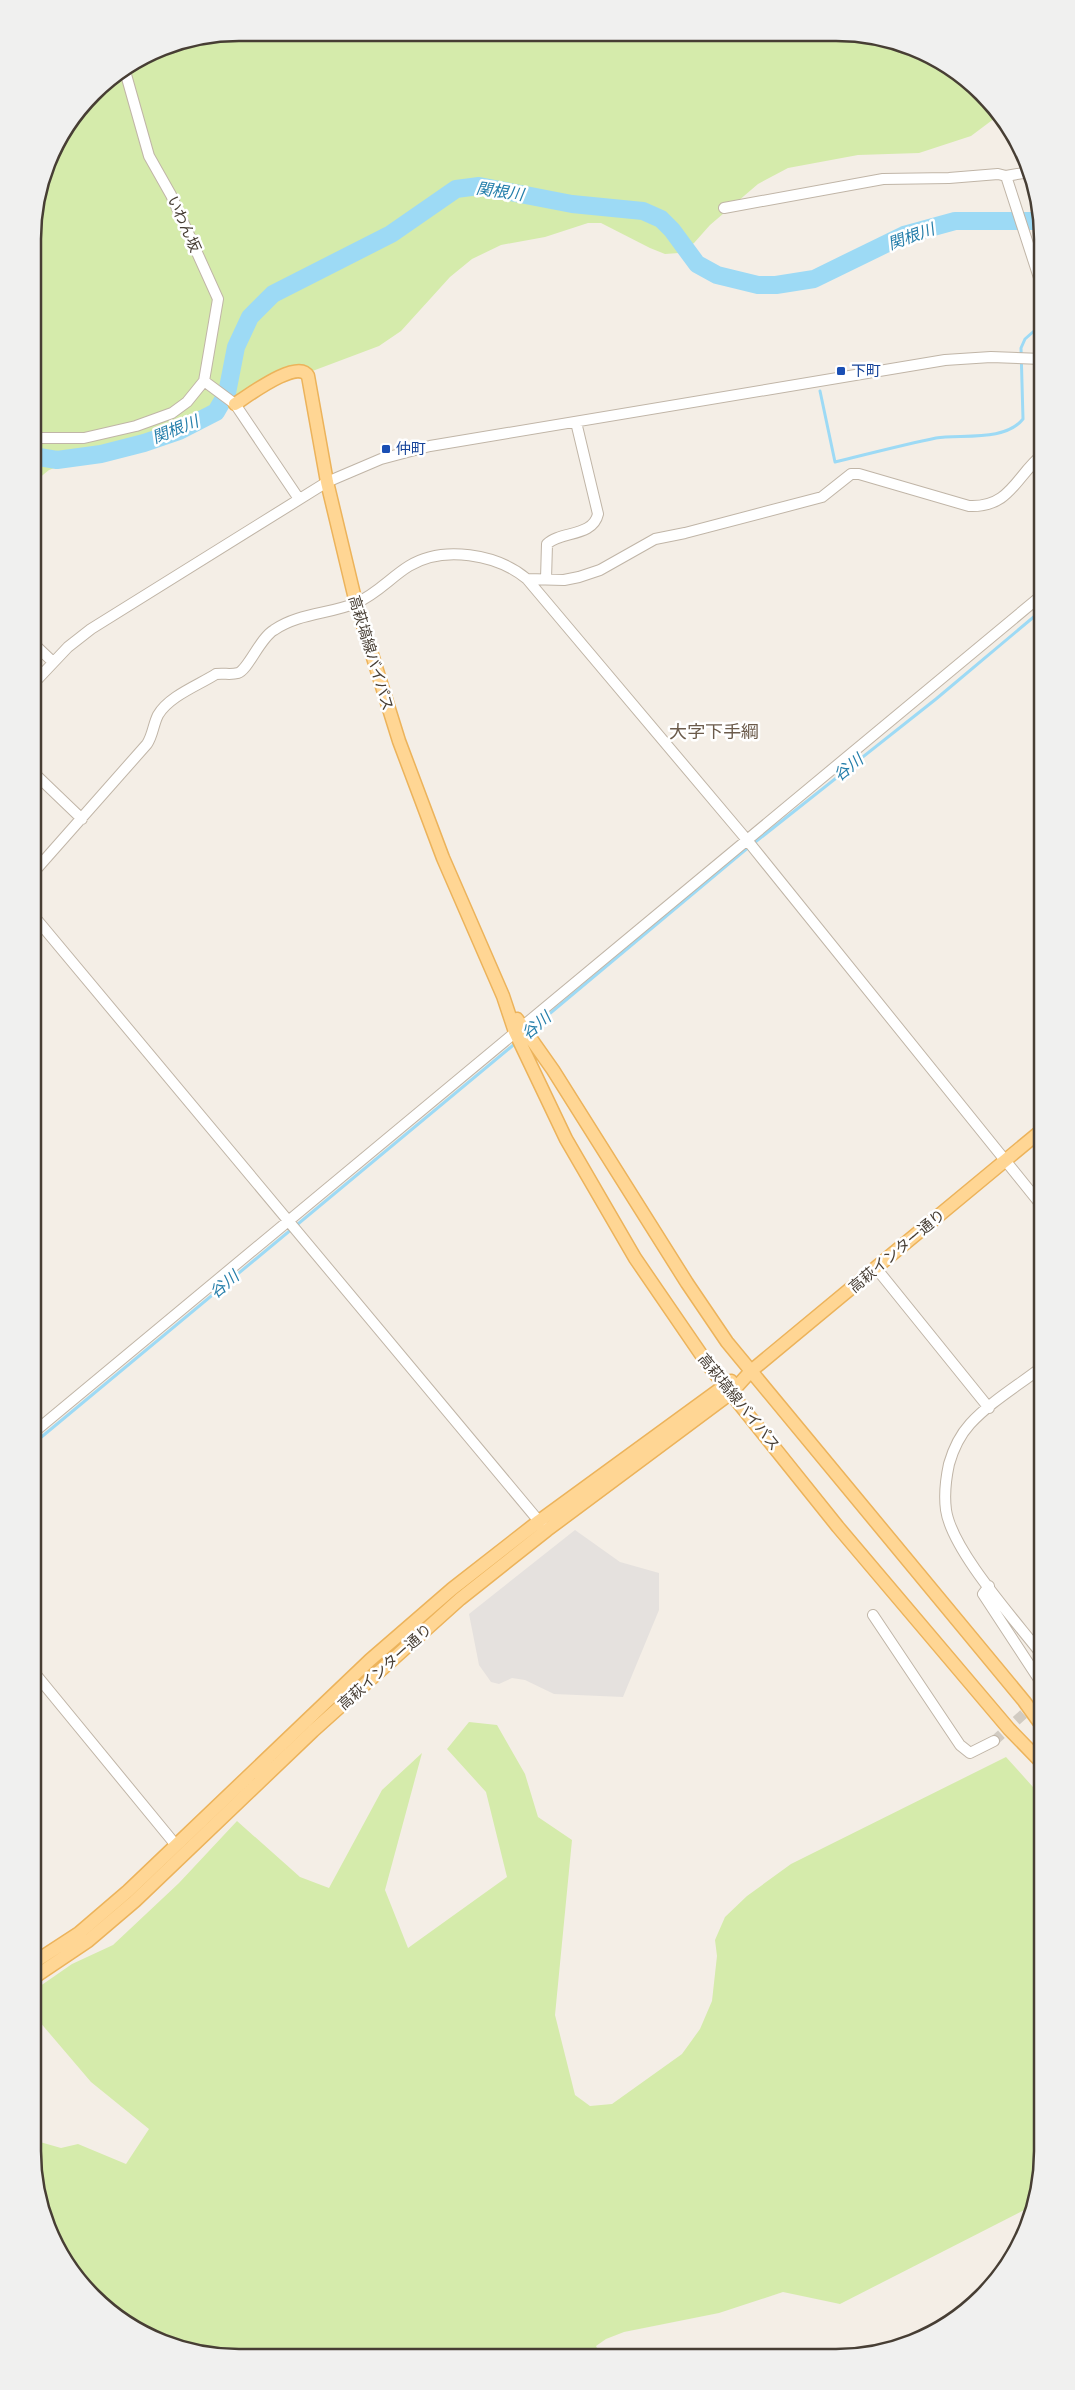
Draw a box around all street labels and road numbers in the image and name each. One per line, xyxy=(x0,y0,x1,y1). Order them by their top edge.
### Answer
street label: いわん坂 xyxy=(164,193,205,255)
street label: 高萩塙線バイパス xyxy=(346,593,398,713)
street label: 高萩インター通り xyxy=(845,1205,948,1296)
street label: 高萩塙線バイパス xyxy=(695,1349,784,1454)
street label: 高萩インター通り xyxy=(334,1619,435,1713)

